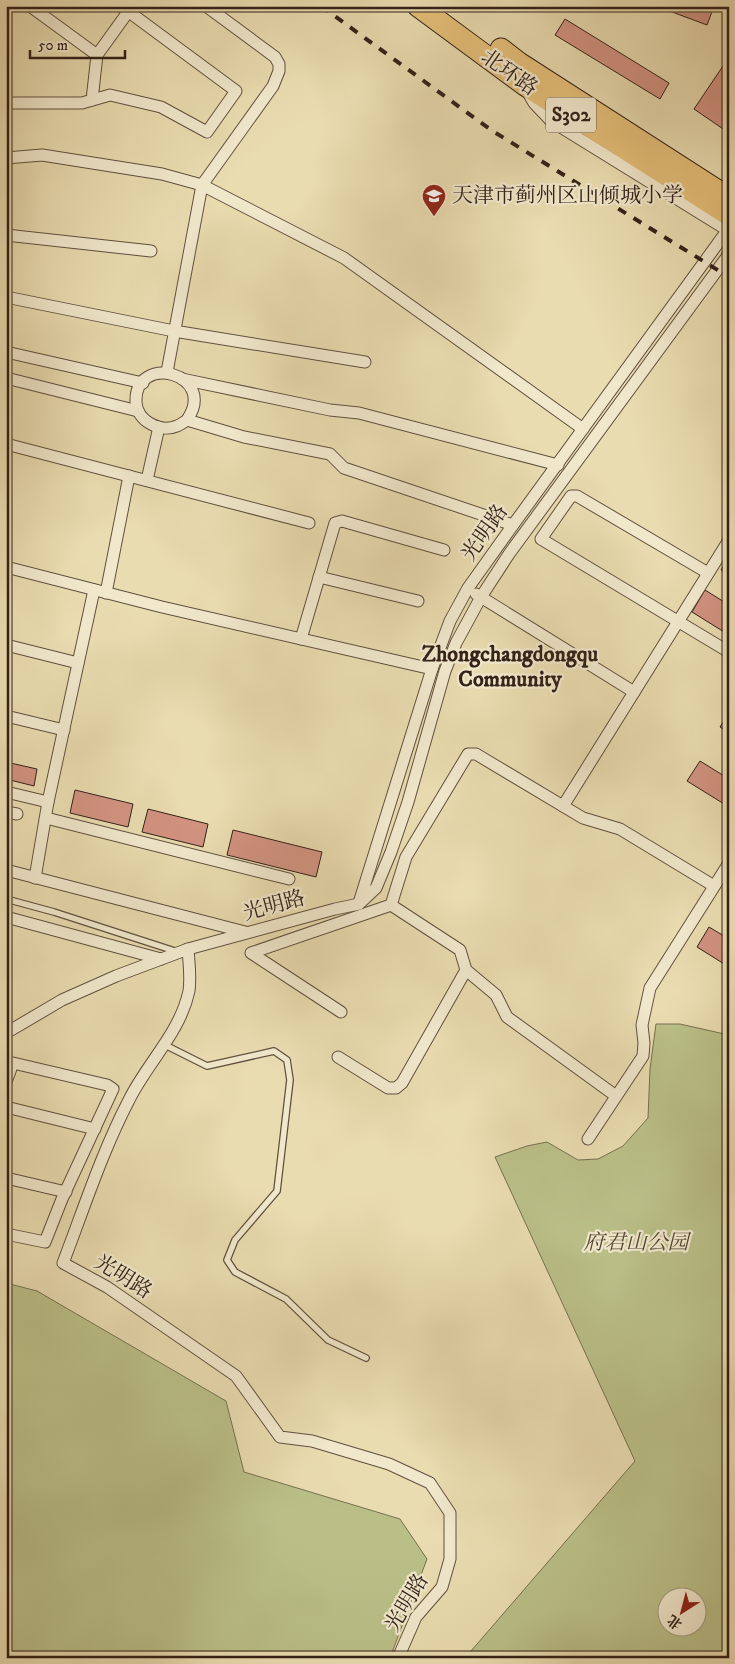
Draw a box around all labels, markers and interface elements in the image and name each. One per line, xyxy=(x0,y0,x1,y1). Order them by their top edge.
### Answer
scale bar xyxy=(30,28,125,60)
text: 50 m xyxy=(38,36,68,55)
street label: 北环路 xyxy=(476,44,542,102)
road number: S302 xyxy=(546,98,596,132)
school or university icon: 天津市蓟州区山倾城小学 xyxy=(421,183,447,217)
place label: 天津市蓟州区山倾城小学 xyxy=(452,183,683,209)
street label: 光明路 xyxy=(456,500,514,566)
district label: Zhongchangdongqu Community xyxy=(422,641,599,693)
street label: 光明路 xyxy=(240,885,308,927)
park label: 府君山公园 xyxy=(584,1230,691,1256)
street label: 光明路 xyxy=(89,1249,157,1305)
street label: 光明路 xyxy=(380,1569,434,1637)
north arrow xyxy=(658,1586,708,1636)
text: 北 xyxy=(664,1610,686,1633)

